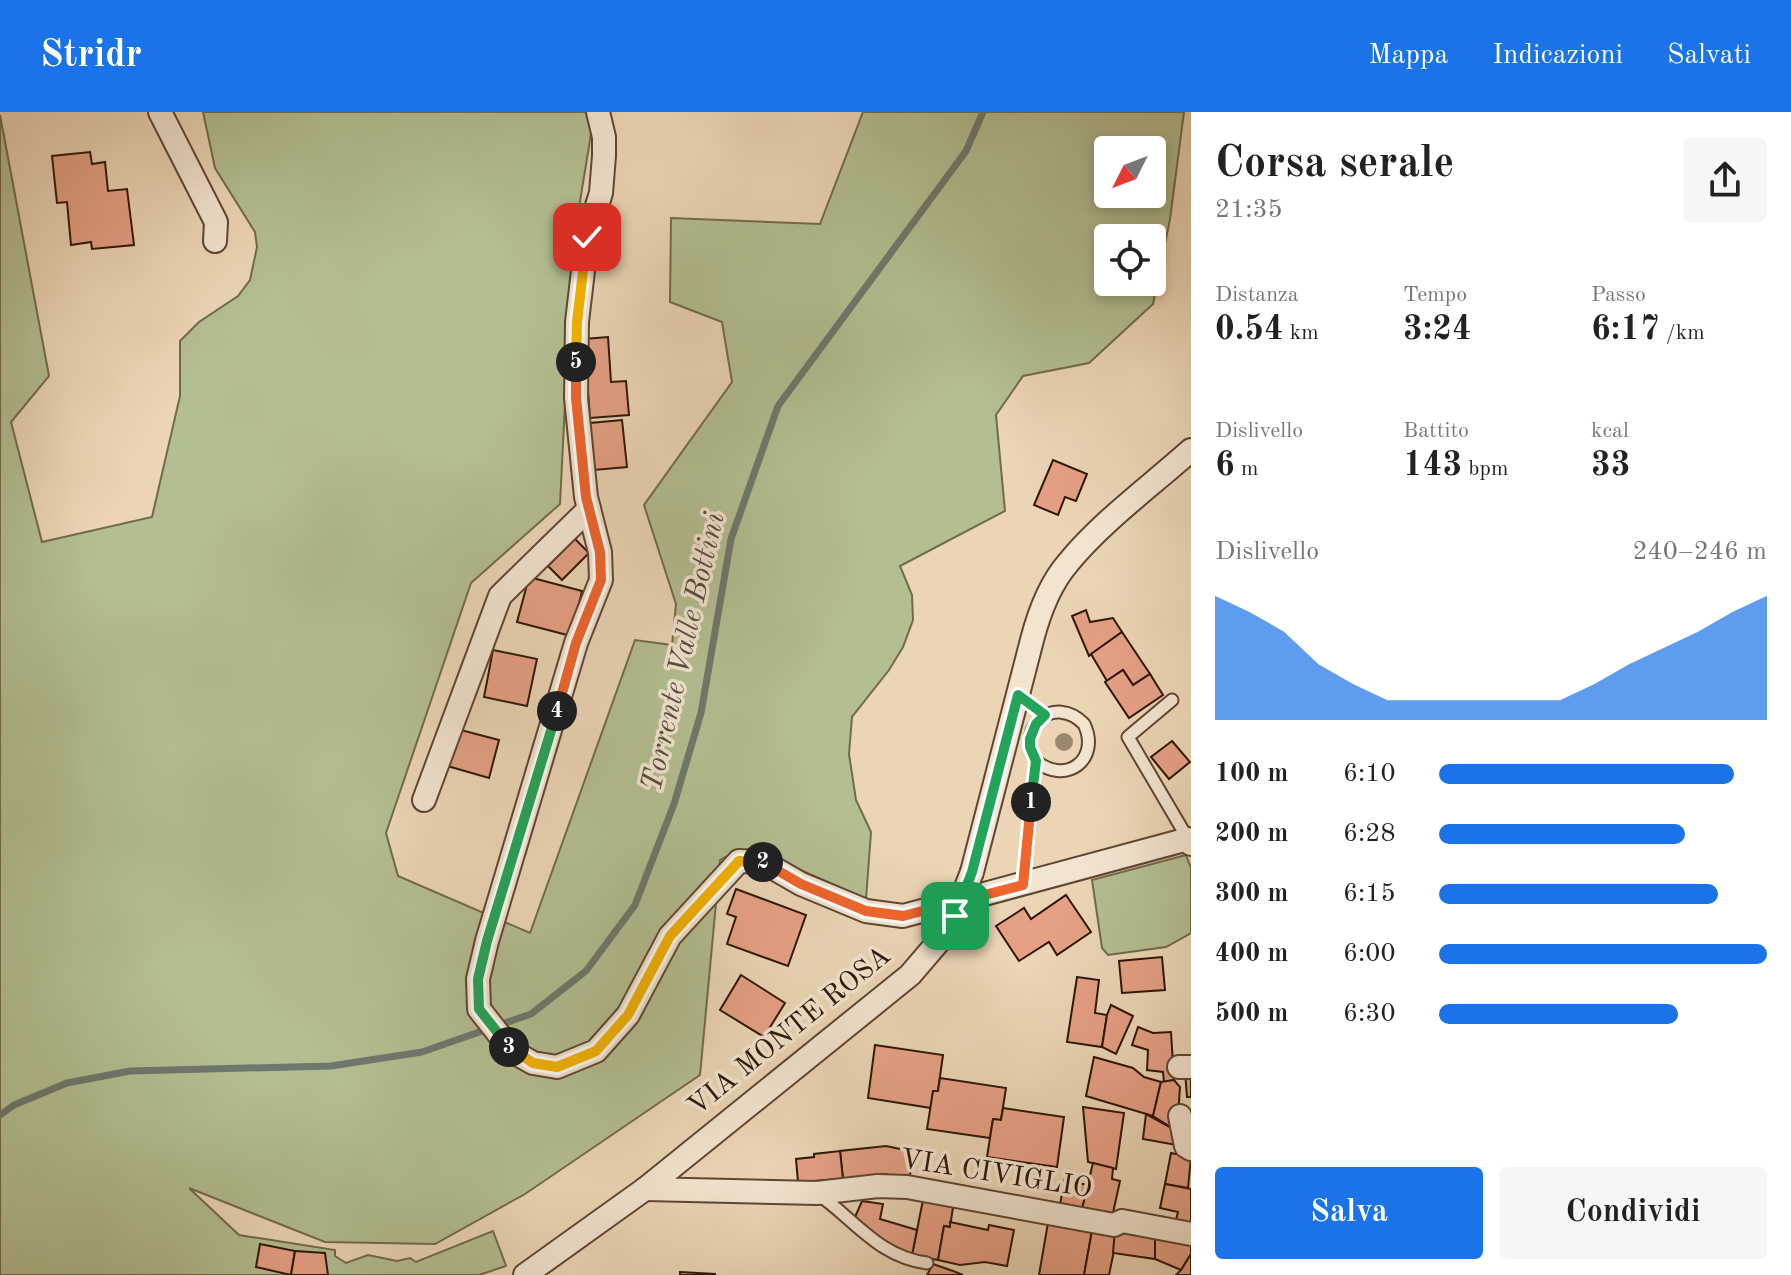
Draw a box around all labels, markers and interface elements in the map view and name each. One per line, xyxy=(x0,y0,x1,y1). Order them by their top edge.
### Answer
text: Stridr xyxy=(40,37,142,75)
text: Mappa xyxy=(1368,42,1448,70)
text: Indicazioni xyxy=(1492,42,1623,70)
text: Salvati xyxy=(1667,42,1751,70)
north arrow xyxy=(1094,136,1166,208)
map controls xyxy=(1094,136,1166,296)
button: share xyxy=(1683,138,1767,222)
text: Corsa serale xyxy=(1215,142,1454,186)
text: 21:35 xyxy=(1215,197,1283,223)
pin xyxy=(553,203,621,271)
icon: check xyxy=(565,215,609,259)
button: locate xyxy=(1094,224,1166,296)
text: Distanza xyxy=(1215,284,1299,306)
text: Tempo xyxy=(1403,284,1467,306)
text: Passo xyxy=(1591,284,1646,306)
text: 0.54 xyxy=(1215,313,1284,347)
text: 3:24 xyxy=(1403,313,1472,347)
text: 6:17 xyxy=(1591,313,1660,347)
text: km xyxy=(1284,322,1319,344)
text: /km xyxy=(1660,322,1705,344)
pin: 5 xyxy=(556,342,596,382)
text: 5 xyxy=(570,351,582,373)
text: Dislivello xyxy=(1215,420,1303,442)
text: Battito xyxy=(1403,420,1469,442)
text: kcal xyxy=(1591,420,1629,442)
text: 6 xyxy=(1215,449,1235,483)
text: 143 xyxy=(1403,449,1462,483)
text: 33 xyxy=(1591,449,1630,483)
text: m xyxy=(1235,458,1258,480)
text: bpm xyxy=(1462,458,1508,480)
water label: Torrente Valle Bottini xyxy=(637,510,731,794)
text: Dislivello xyxy=(1215,539,1319,565)
text: 240–246 m xyxy=(1632,539,1767,565)
pin: 4 xyxy=(537,691,577,731)
text: 4 xyxy=(551,700,563,722)
text: 100 m xyxy=(1215,761,1288,787)
text: 6:10 xyxy=(1343,761,1396,787)
pin: 1 xyxy=(1011,782,1051,822)
text: 1 xyxy=(1025,791,1037,813)
text: 200 m xyxy=(1215,821,1288,847)
text: 6:28 xyxy=(1343,821,1396,847)
pin: 2 xyxy=(743,842,783,882)
text: 2 xyxy=(757,851,769,873)
text: 300 m xyxy=(1215,881,1288,907)
text: 6:15 xyxy=(1343,881,1396,907)
pin xyxy=(921,882,989,950)
icon: arrive xyxy=(933,894,977,938)
text: 400 m xyxy=(1215,941,1288,967)
text: 6:00 xyxy=(1343,941,1396,967)
street label: VIA MONTE ROSA xyxy=(684,942,896,1122)
text: 500 m xyxy=(1215,1001,1288,1027)
text: 6:30 xyxy=(1343,1001,1396,1027)
pin: 3 xyxy=(489,1027,529,1067)
text: 3 xyxy=(503,1036,515,1058)
street label: VIA CIVIGLIO xyxy=(898,1146,1094,1204)
button: Salva xyxy=(1215,1167,1483,1259)
button: Condividi xyxy=(1499,1167,1767,1259)

